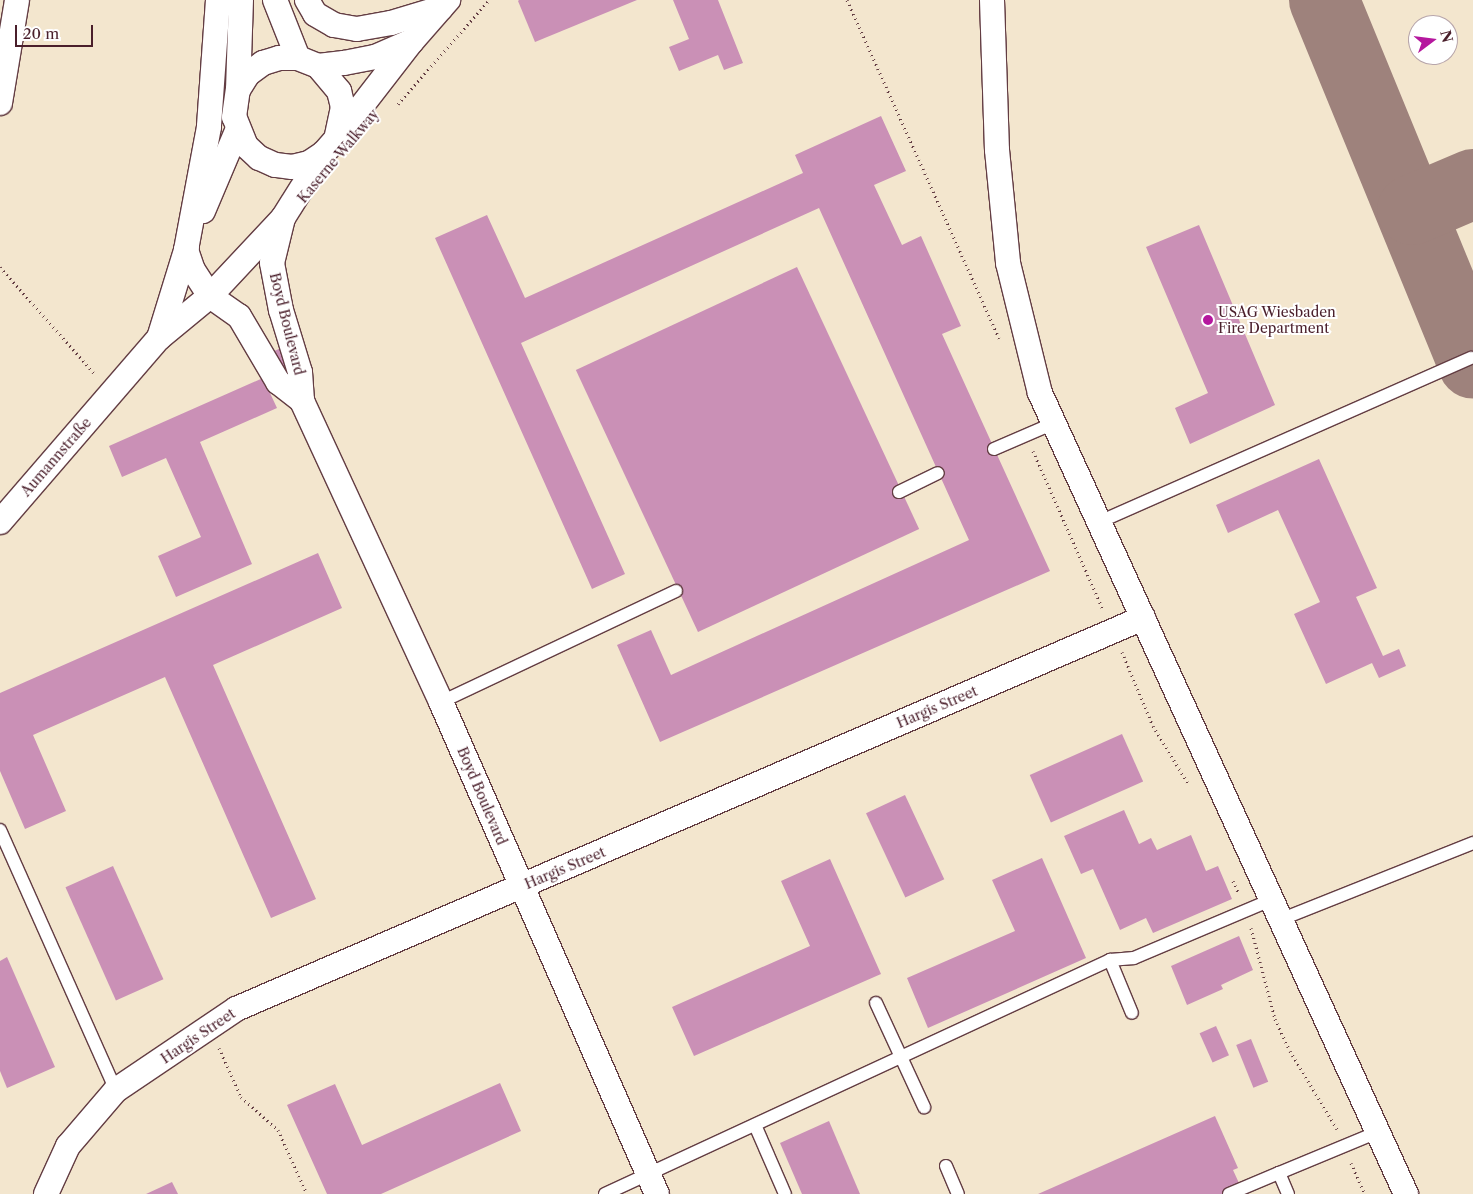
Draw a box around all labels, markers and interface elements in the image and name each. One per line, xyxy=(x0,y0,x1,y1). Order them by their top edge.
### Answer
scale bar xyxy=(18,15,95,47)
north arrow xyxy=(1408,15,1458,65)
text: 20 m xyxy=(23,24,59,43)
text: N xyxy=(1436,28,1457,45)
street label: Kaserne Walkway xyxy=(294,105,382,207)
street label: Boyd Boulevard xyxy=(266,271,308,377)
place label: USAG Wiesbaden Fire Department xyxy=(1218,304,1336,336)
marker: USAG Wiesbaden Fire Department xyxy=(1202,314,1214,326)
street label: Aumannstraße xyxy=(17,414,95,500)
street label: Hargis Street xyxy=(894,682,980,732)
street label: Boyd Boulevard xyxy=(454,744,510,848)
street label: Hargis Street xyxy=(522,843,608,893)
street label: Hargis Street xyxy=(158,1005,238,1067)

